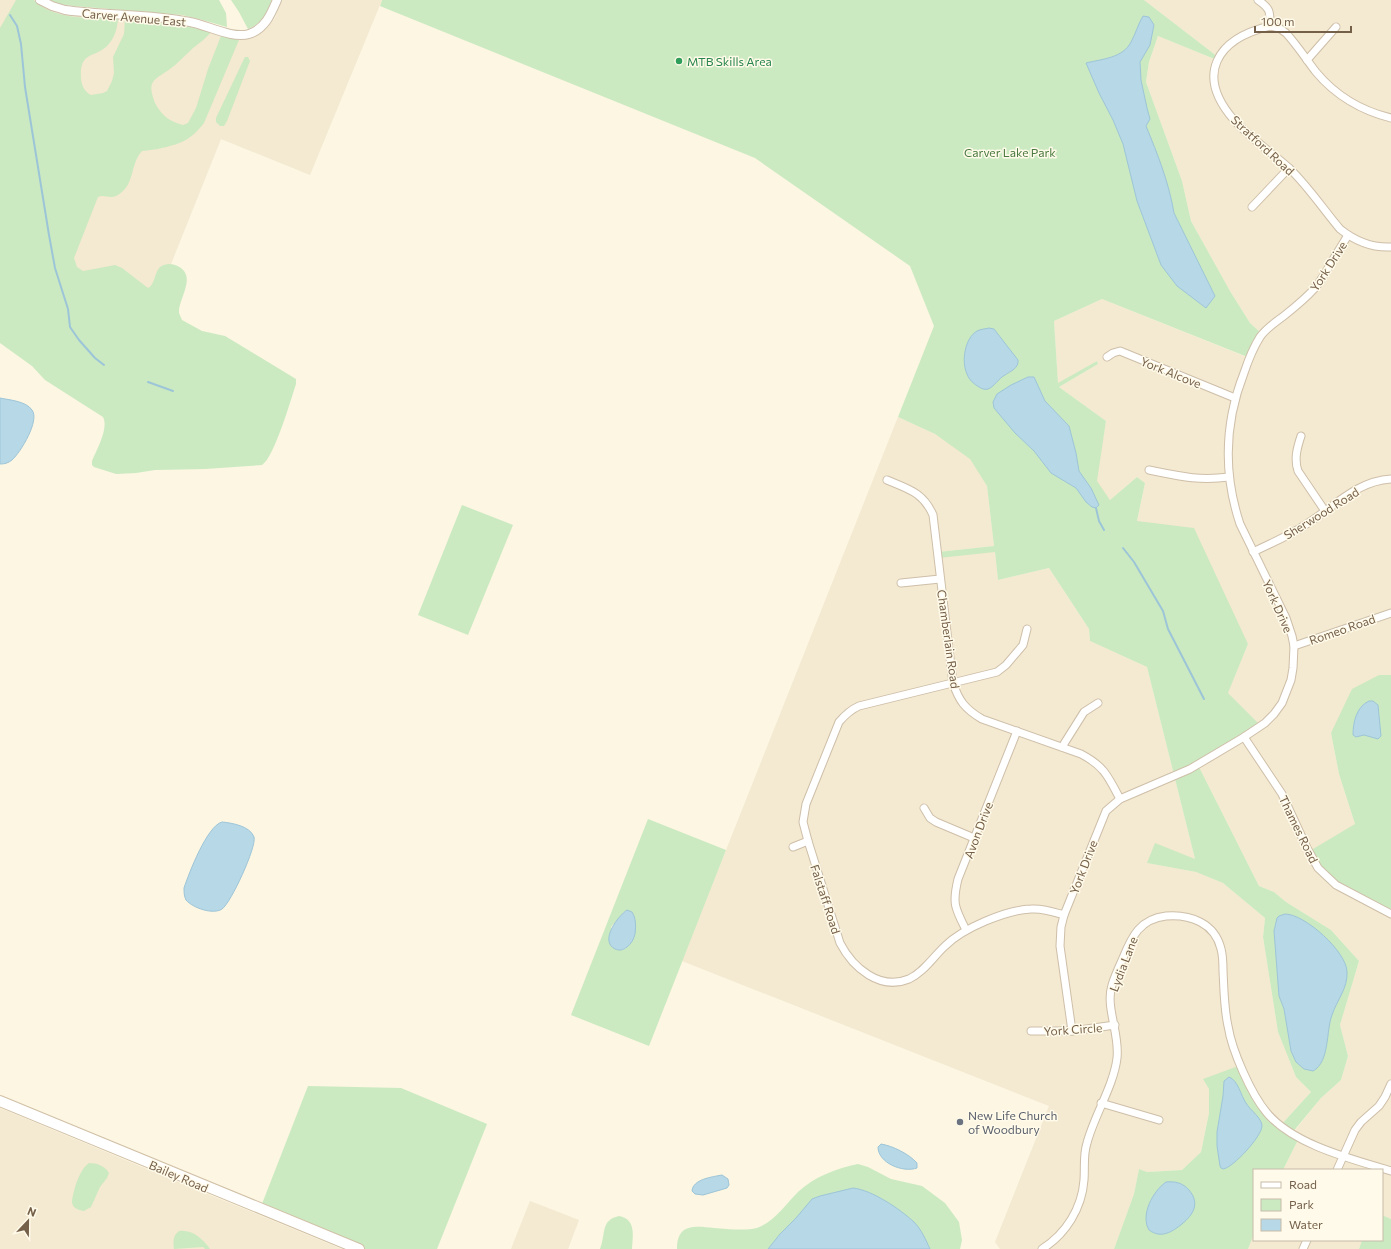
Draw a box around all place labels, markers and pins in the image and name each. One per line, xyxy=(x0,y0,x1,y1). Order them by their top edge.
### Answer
place label: MTB Skills Area xyxy=(687,54,772,68)
marker: MTB Skills Area xyxy=(674,56,684,66)
place label: New Life Church of Woodbury xyxy=(968,1108,1057,1136)
marker: New Life Church of Woodbury xyxy=(955,1117,965,1127)

